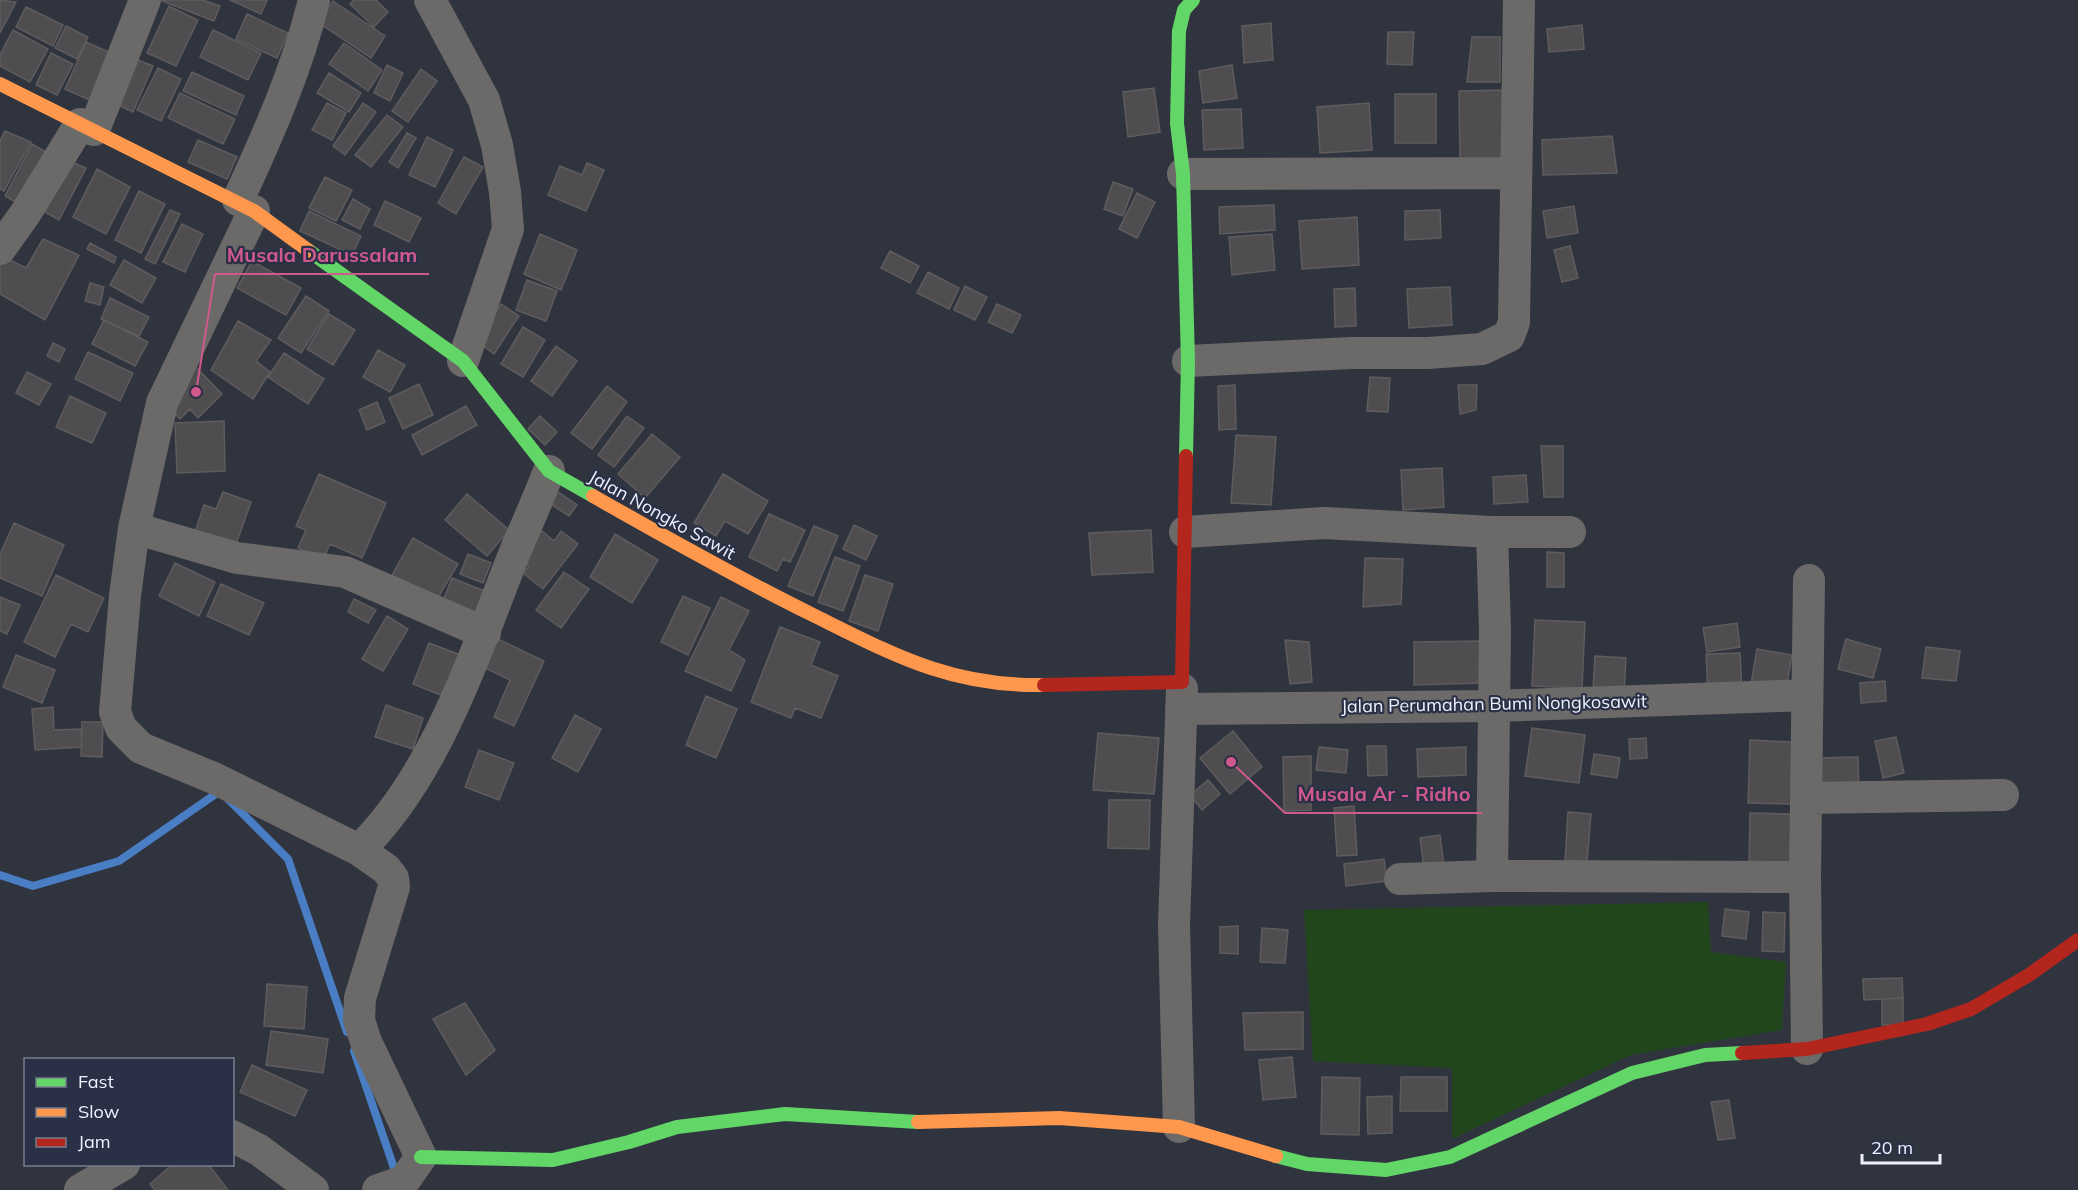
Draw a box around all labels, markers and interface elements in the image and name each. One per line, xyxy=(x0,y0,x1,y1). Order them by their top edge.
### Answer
callout: Musala Darussalam xyxy=(215,236,429,274)
text: Musala Darussalam xyxy=(227,242,417,267)
street label: Jalan Nongko Sawit xyxy=(585,465,740,564)
street label: Jalan Perumahan Bumi Nongkosawit xyxy=(1341,689,1647,718)
callout: Musala Ar - Ridho xyxy=(1285,775,1482,813)
text: Musala Ar - Ridho xyxy=(1298,781,1471,806)
legend xyxy=(24,1058,234,1166)
text: Fast xyxy=(78,1070,114,1093)
text: Slow xyxy=(78,1100,120,1123)
scale bar xyxy=(1862,1127,1940,1165)
text: Jam xyxy=(78,1130,111,1153)
text: 20 m xyxy=(1871,1136,1913,1159)

